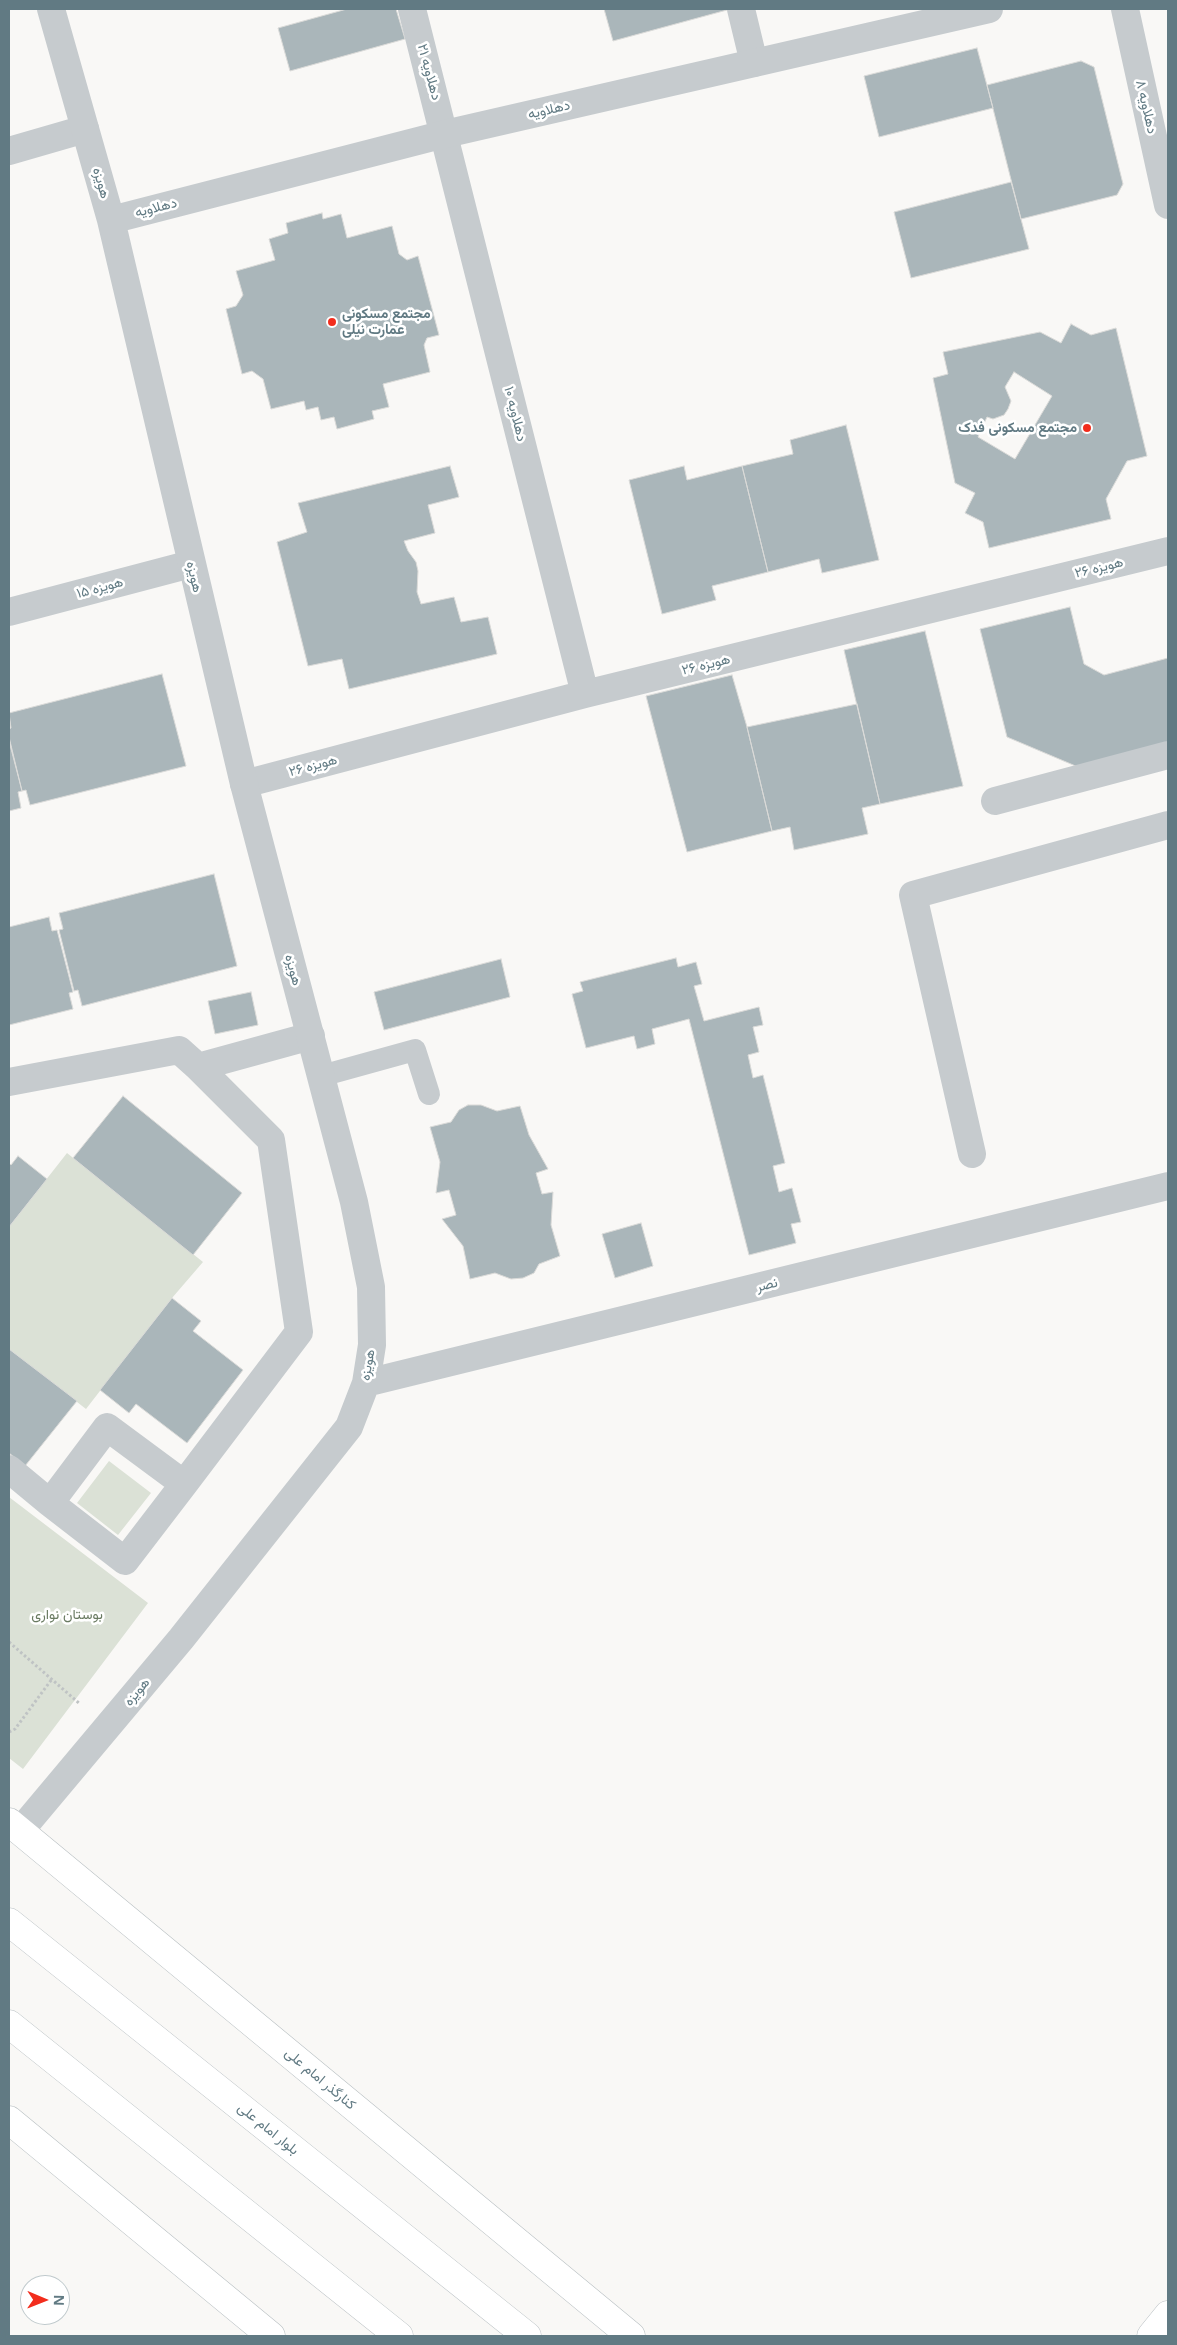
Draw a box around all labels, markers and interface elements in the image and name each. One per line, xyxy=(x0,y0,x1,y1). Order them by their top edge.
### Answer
street label: دهلاویه ۲۱ xyxy=(413,42,445,102)
street label: دهلاویه ۸ xyxy=(1132,79,1160,135)
street label: دهلاویه xyxy=(526,97,572,123)
street label: هویزه xyxy=(89,165,113,201)
street label: دهلاویه xyxy=(133,195,179,221)
place label: مجتمع مسکونی عمارت نیلی xyxy=(342,306,431,338)
marker: مجتمع مسکونی عمارت نیلی xyxy=(326,316,338,328)
street label: دهلاویه ۱۰ xyxy=(500,385,530,443)
place label: مجتمع مسکونی فدک xyxy=(958,420,1077,436)
marker: مجتمع مسکونی فدک xyxy=(1081,422,1093,434)
street label: هویزه ۲۶ xyxy=(1073,554,1125,582)
street label: هویزه xyxy=(182,560,206,594)
street label: هویزه ۱۵ xyxy=(75,574,125,602)
street label: هویزه ۲۶ xyxy=(680,651,732,679)
street label: هویزه ۲۶ xyxy=(287,751,339,781)
street label: هویزه xyxy=(281,953,305,987)
street label: نصر xyxy=(755,1274,779,1296)
street label: هویزه xyxy=(357,1348,379,1382)
park label: بوستان نواری xyxy=(31,1607,103,1623)
street label: هویزه xyxy=(120,1674,154,1710)
street label: کنارگذر امام علی xyxy=(281,2044,359,2114)
street label: بلوار امام علی xyxy=(234,2099,302,2159)
north arrow xyxy=(20,2275,70,2325)
text: N xyxy=(50,2294,69,2306)

